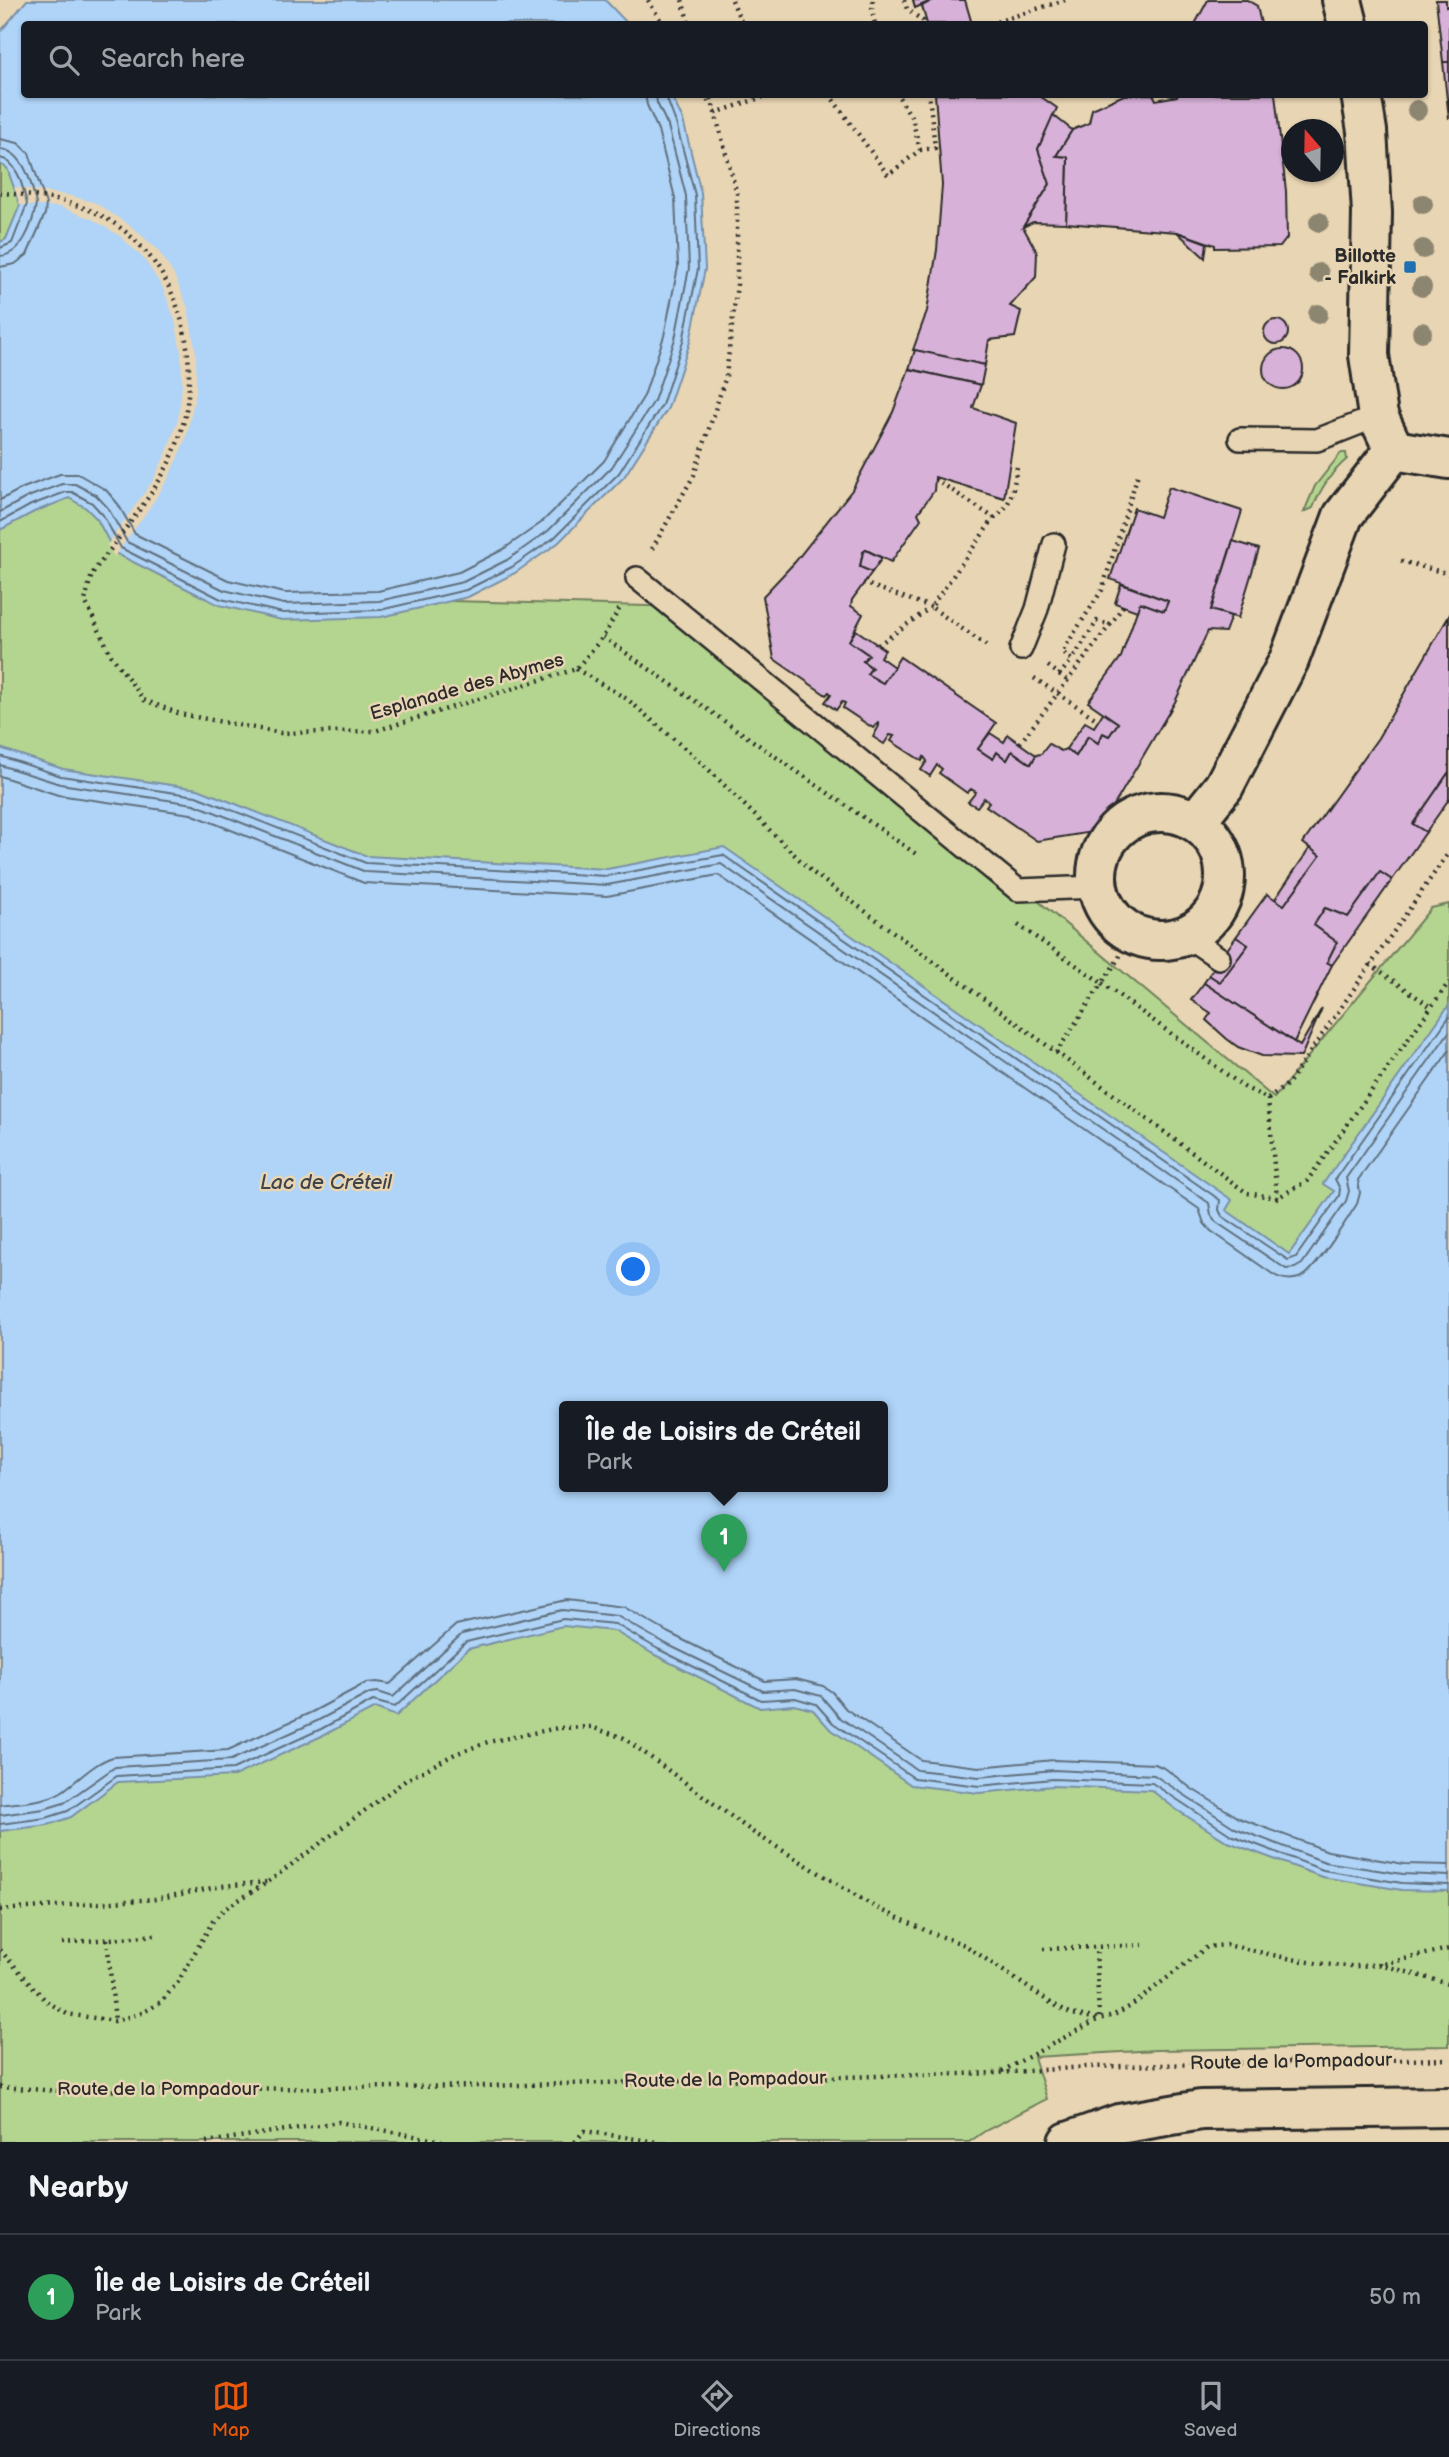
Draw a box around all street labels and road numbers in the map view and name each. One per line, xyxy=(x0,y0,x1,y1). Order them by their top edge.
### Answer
street label: Esplanade des Abymes xyxy=(368,648,566,726)
street label: Route de la Pompadour xyxy=(1190,2049,1393,2075)
street label: Route de la Pompadour xyxy=(624,2067,827,2093)
street label: Route de la Pompadour xyxy=(57,2078,260,2101)

